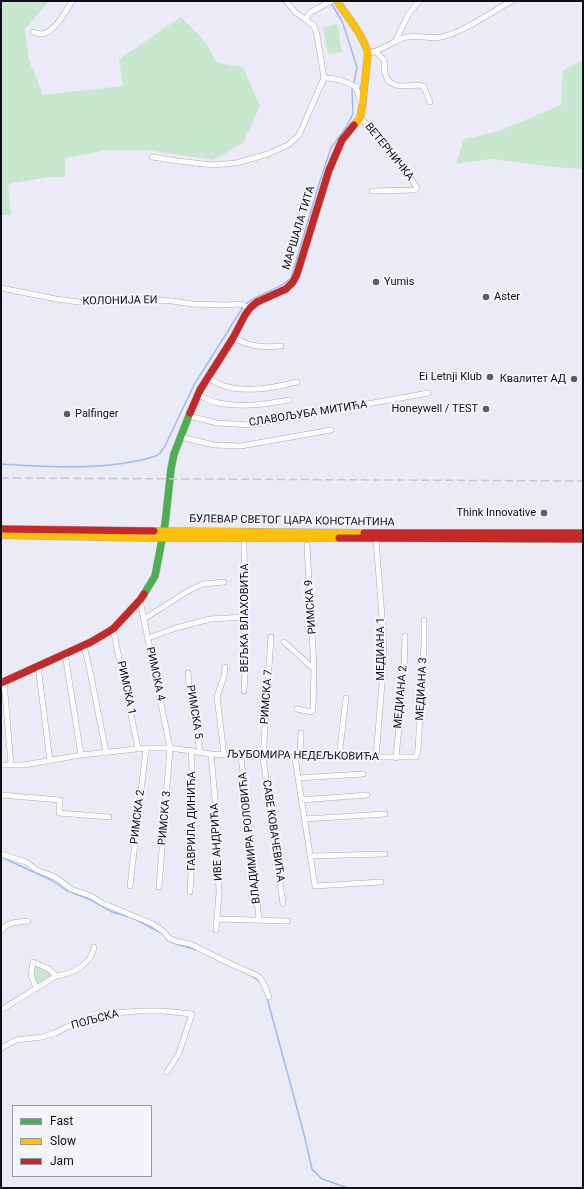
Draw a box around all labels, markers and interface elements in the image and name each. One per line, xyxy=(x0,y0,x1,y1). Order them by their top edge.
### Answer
street label: ВЕТЕРНИЧКА xyxy=(362,121,416,183)
street label: МАРШАЛА ТИТА xyxy=(280,185,318,271)
place label: Yumis xyxy=(384,275,414,289)
marker: Yumis xyxy=(371,277,381,287)
place label: Aster xyxy=(494,290,520,304)
marker: Aster xyxy=(481,292,491,302)
street label: КОЛОНИЈА ЕИ xyxy=(82,294,158,308)
place label: Ei Letnji Klub xyxy=(419,370,482,384)
marker: Ei Letnji Klub xyxy=(485,372,495,382)
place label: Квалитет АД xyxy=(500,372,566,386)
marker: Квалитет АД xyxy=(569,374,579,384)
street label: СЛАВОЉУБА МИТИЋА xyxy=(248,398,368,430)
place label: Honeywell / TEST xyxy=(391,402,478,416)
marker: Honeywell / TEST xyxy=(481,404,491,414)
place label: Palfinger xyxy=(75,407,118,421)
marker: Palfinger xyxy=(62,409,72,419)
place label: Think Innovative xyxy=(456,506,536,520)
marker: Think Innovative xyxy=(539,508,549,518)
street label: БУЛЕВАР СВЕТОГ ЦАРА КОНСТАНТИНА xyxy=(189,513,395,529)
street label: ВЕЉКА ВЛАХОВИЋА xyxy=(238,564,252,672)
street label: РИМСКА 9 xyxy=(303,579,319,635)
street label: МЕДИАНА 1 xyxy=(374,617,388,681)
street label: РИМСКА 4 xyxy=(143,646,167,702)
street label: МЕДИАНА 3 xyxy=(414,657,430,721)
street label: РИМСКА 1 xyxy=(114,660,138,716)
street label: МЕДИАНА 2 xyxy=(392,665,410,729)
street label: РИМСКА 7 xyxy=(259,669,275,725)
street label: РИМСКА 5 xyxy=(183,684,205,740)
street label: ЉУБОМИРА НЕДЕЉКОВИЋА xyxy=(227,748,379,764)
street label: ГАВРИЛА ДИНИЋА xyxy=(185,771,199,871)
street label: ВЛАДИМИРА РОЛОВИЋА xyxy=(237,772,263,904)
street label: САВЕ КОВАЧЕВИЋА xyxy=(259,779,287,883)
street label: РИМСКА 2 xyxy=(128,789,148,845)
street label: РИМСКА 3 xyxy=(156,790,174,846)
street label: ИВЕ АНДРИЋА xyxy=(208,803,226,881)
street label: ПОЉСКА xyxy=(70,1007,120,1033)
legend xyxy=(12,1105,152,1177)
text: Fast xyxy=(50,1114,73,1128)
text: Slow xyxy=(50,1134,76,1148)
text: Jam xyxy=(50,1154,74,1168)

